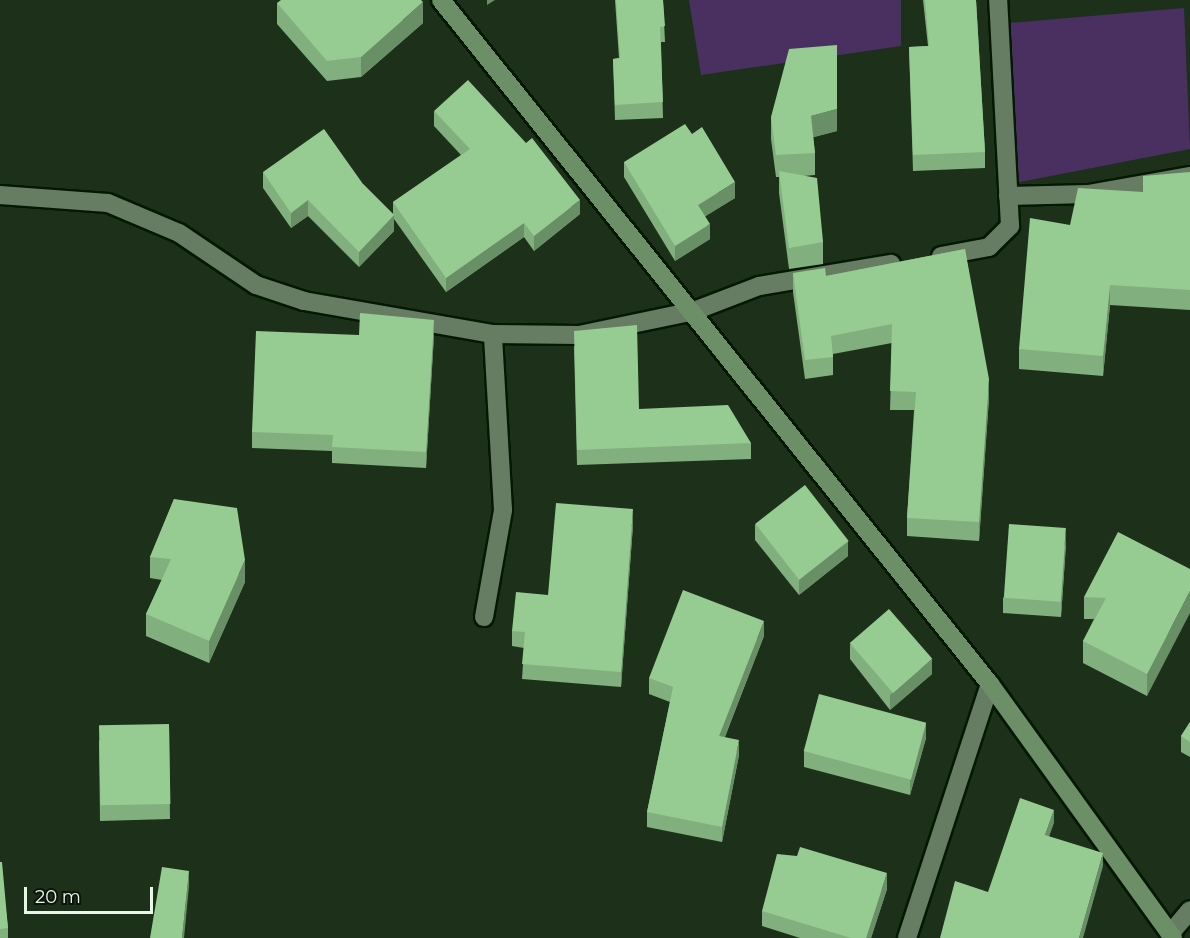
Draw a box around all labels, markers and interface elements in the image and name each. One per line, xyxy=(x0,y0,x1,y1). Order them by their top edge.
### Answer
scale bar xyxy=(27,875,156,913)
text: 20 m xyxy=(35,886,81,908)

